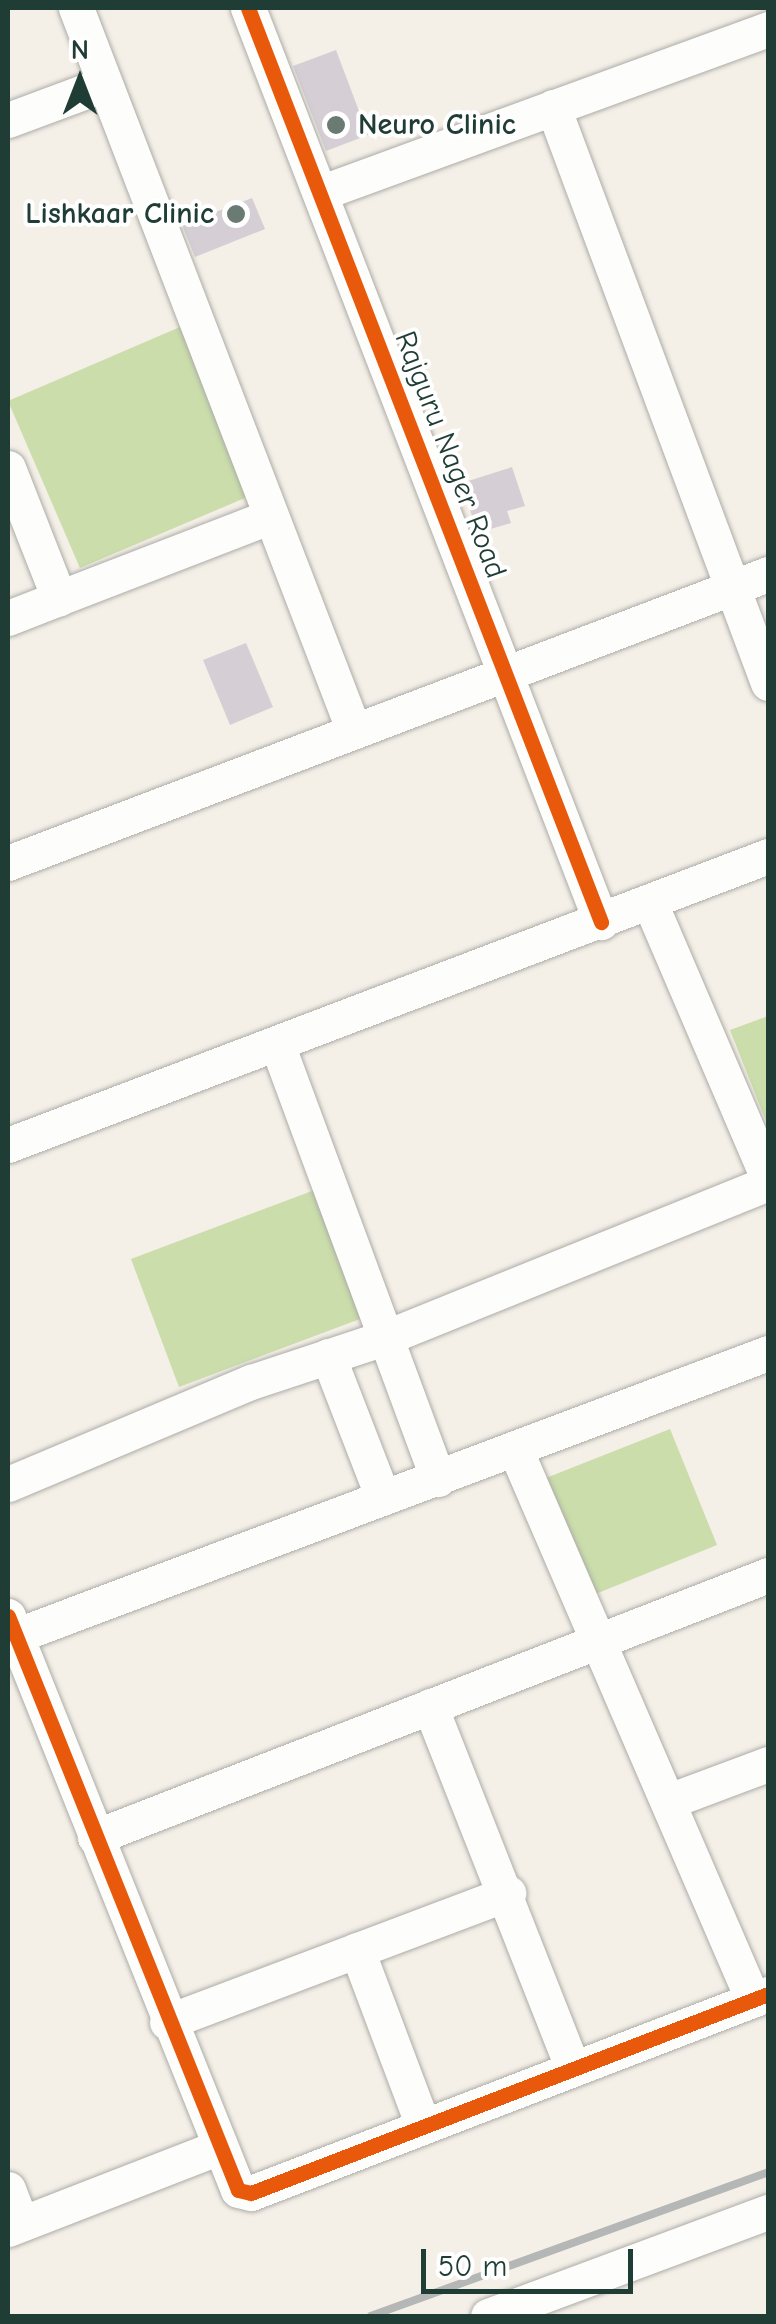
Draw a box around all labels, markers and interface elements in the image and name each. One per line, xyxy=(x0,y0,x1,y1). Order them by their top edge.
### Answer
north arrow xyxy=(30,30,130,130)
text: N xyxy=(71,34,89,66)
place label: Neuro Clinic xyxy=(358,107,516,143)
marker: Neuro Clinic xyxy=(323,112,349,138)
place label: Lishkaar Clinic xyxy=(25,196,214,232)
marker: Lishkaar Clinic xyxy=(223,201,249,227)
street label: Rajguru Nager Road xyxy=(386,327,514,583)
scale bar xyxy=(426,2229,638,2291)
text: 50 m xyxy=(438,2249,507,2284)

